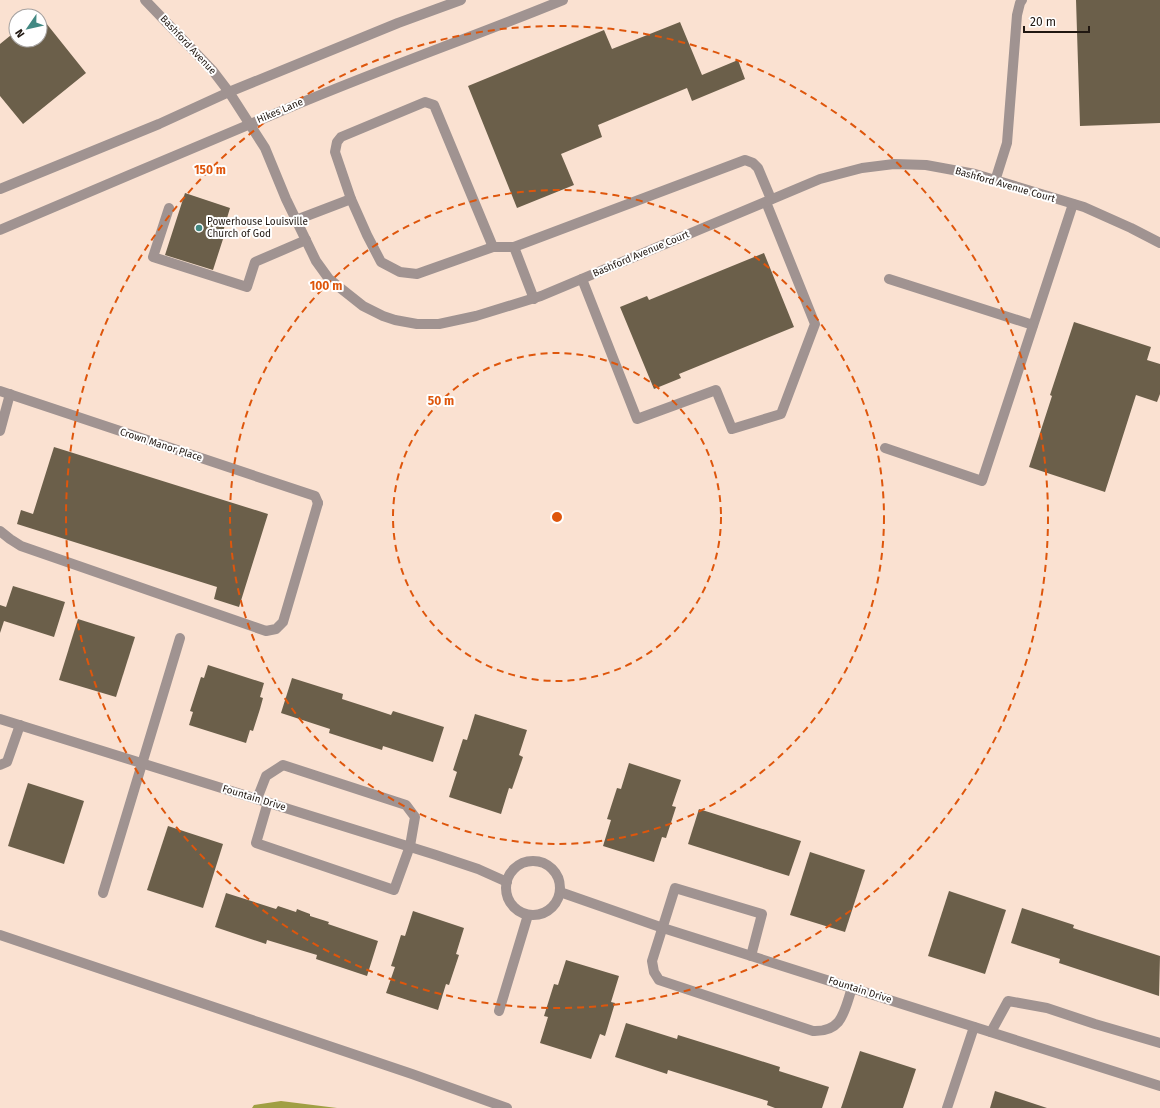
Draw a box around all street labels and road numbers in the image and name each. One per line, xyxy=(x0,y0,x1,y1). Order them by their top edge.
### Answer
street label: Bashford Avenue xyxy=(158,13,218,77)
street label: Hikes Lane xyxy=(255,96,305,126)
street label: Bashford Avenue Court xyxy=(954,165,1057,205)
street label: Bashford Avenue Court xyxy=(591,228,691,280)
street label: Crown Manor Place xyxy=(118,426,204,464)
street label: Fountain Drive xyxy=(221,783,287,813)
street label: Fountain Drive xyxy=(827,974,893,1006)

